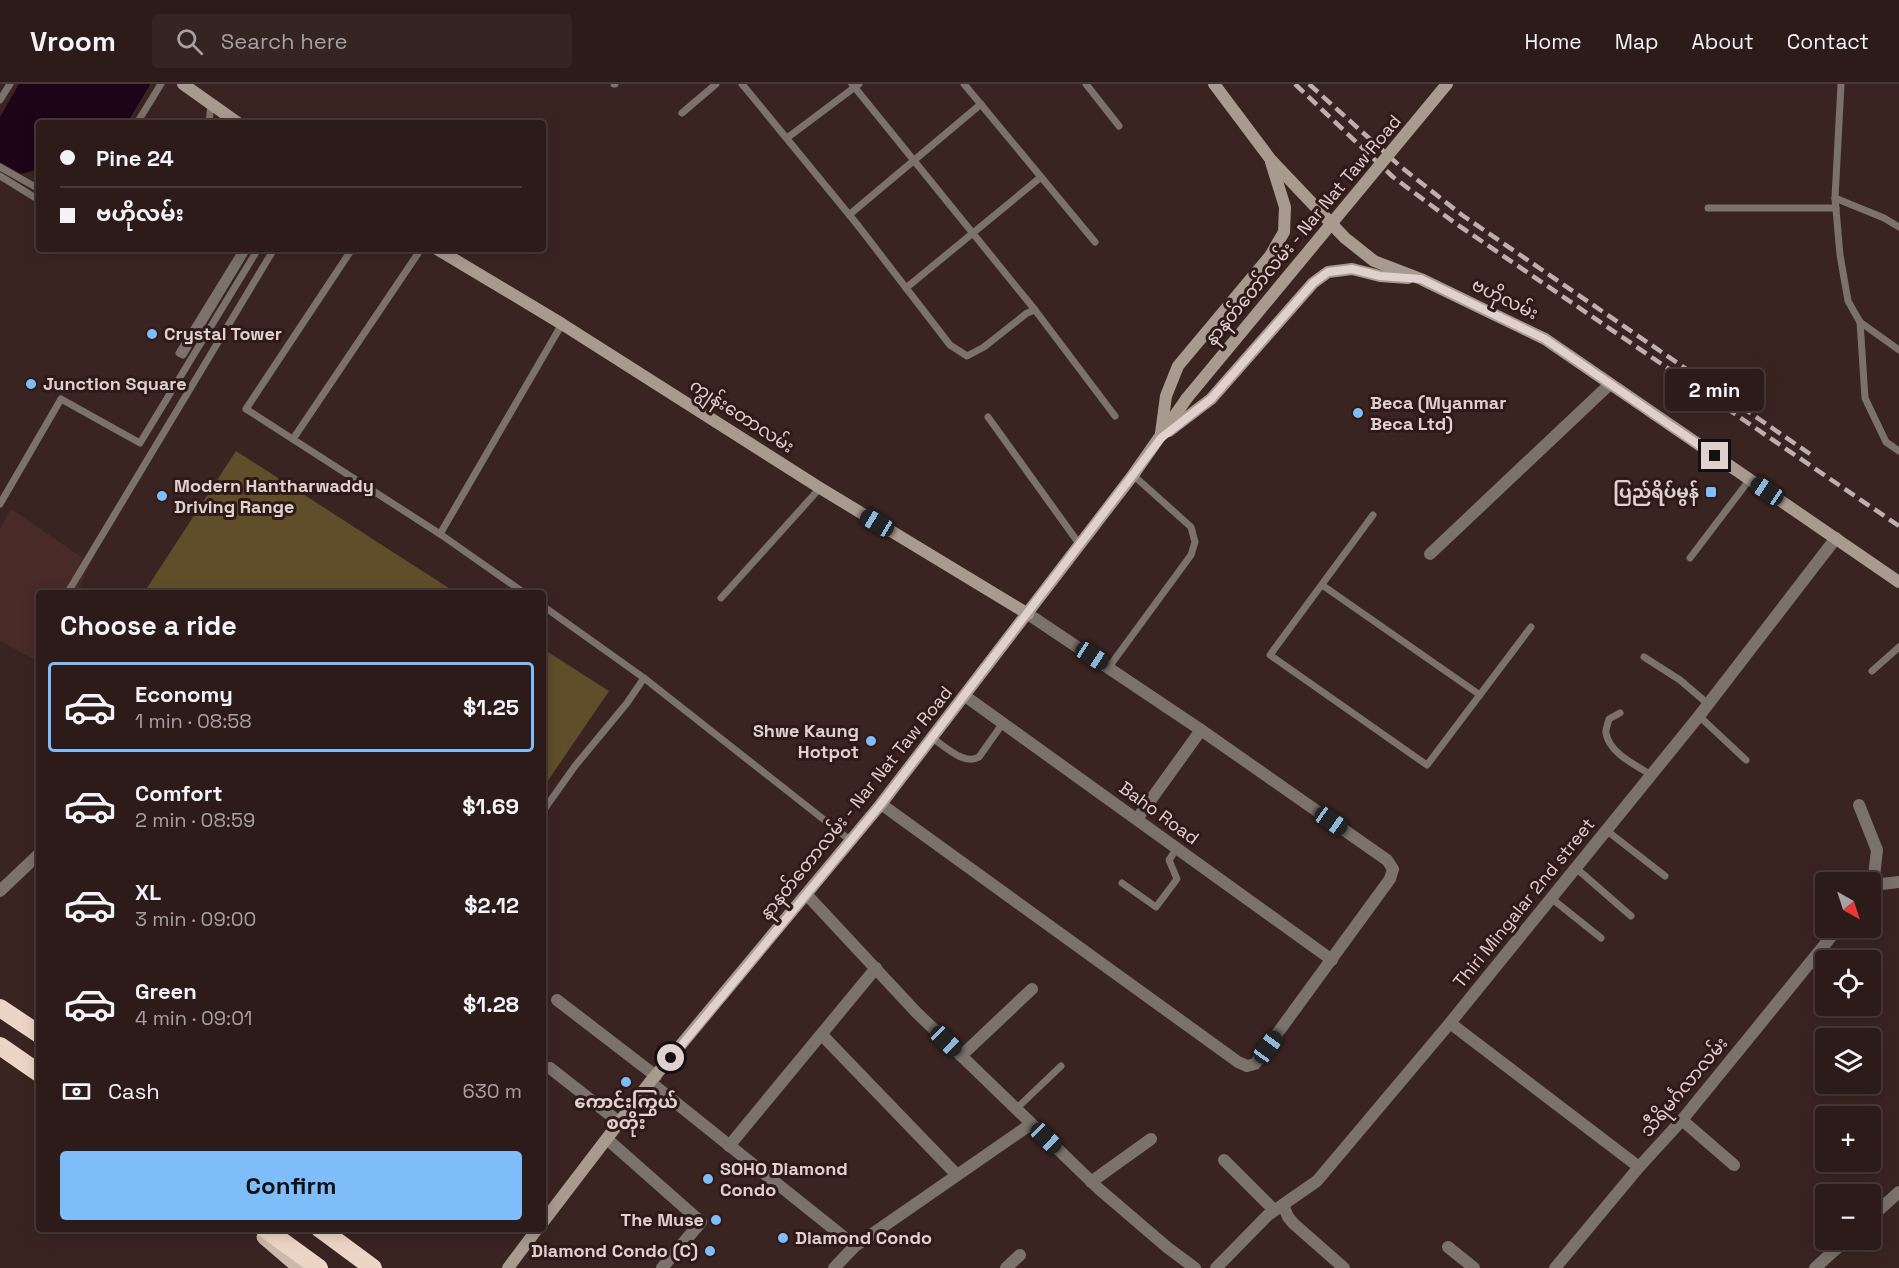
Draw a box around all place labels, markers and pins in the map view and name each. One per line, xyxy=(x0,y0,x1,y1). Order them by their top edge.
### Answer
place label: Crystal Tower xyxy=(164,322,282,345)
marker: Crystal Tower xyxy=(145,327,159,341)
place label: Junction Square xyxy=(43,372,187,395)
marker: Junction Square xyxy=(24,377,38,391)
place label: Beca (Myanmar Beca Ltd) xyxy=(1370,391,1506,435)
marker: Beca (Myanmar Beca Ltd) xyxy=(1351,406,1365,420)
place label: Modern Hantharwaddy Driving Range xyxy=(174,474,374,518)
place label: ပြည်ရိပ်မွန် xyxy=(1613,480,1699,506)
marker: ပြည်ရိပ်မွန် xyxy=(1704,485,1718,499)
marker: Modern Hantharwaddy Driving Range xyxy=(155,489,169,503)
place label: Shwe Kaung Hotpot xyxy=(753,719,859,763)
marker: Shwe Kaung Hotpot xyxy=(864,734,878,748)
marker: ကောင်းကြွယ် စတိုး xyxy=(619,1075,633,1089)
place label: ကောင်းကြွယ် စတိုး xyxy=(574,1090,678,1137)
place label: SOHO Diamond Condo xyxy=(720,1157,848,1201)
marker: SOHO Diamond Condo xyxy=(701,1172,715,1186)
place label: The Muse xyxy=(621,1208,704,1231)
marker: The Muse xyxy=(709,1213,723,1227)
place label: Diamond Condo xyxy=(795,1226,932,1249)
marker: Diamond Condo xyxy=(776,1231,790,1245)
place label: Diamond Condo (C) xyxy=(531,1239,698,1262)
marker: Diamond Condo (C) xyxy=(703,1244,717,1258)

